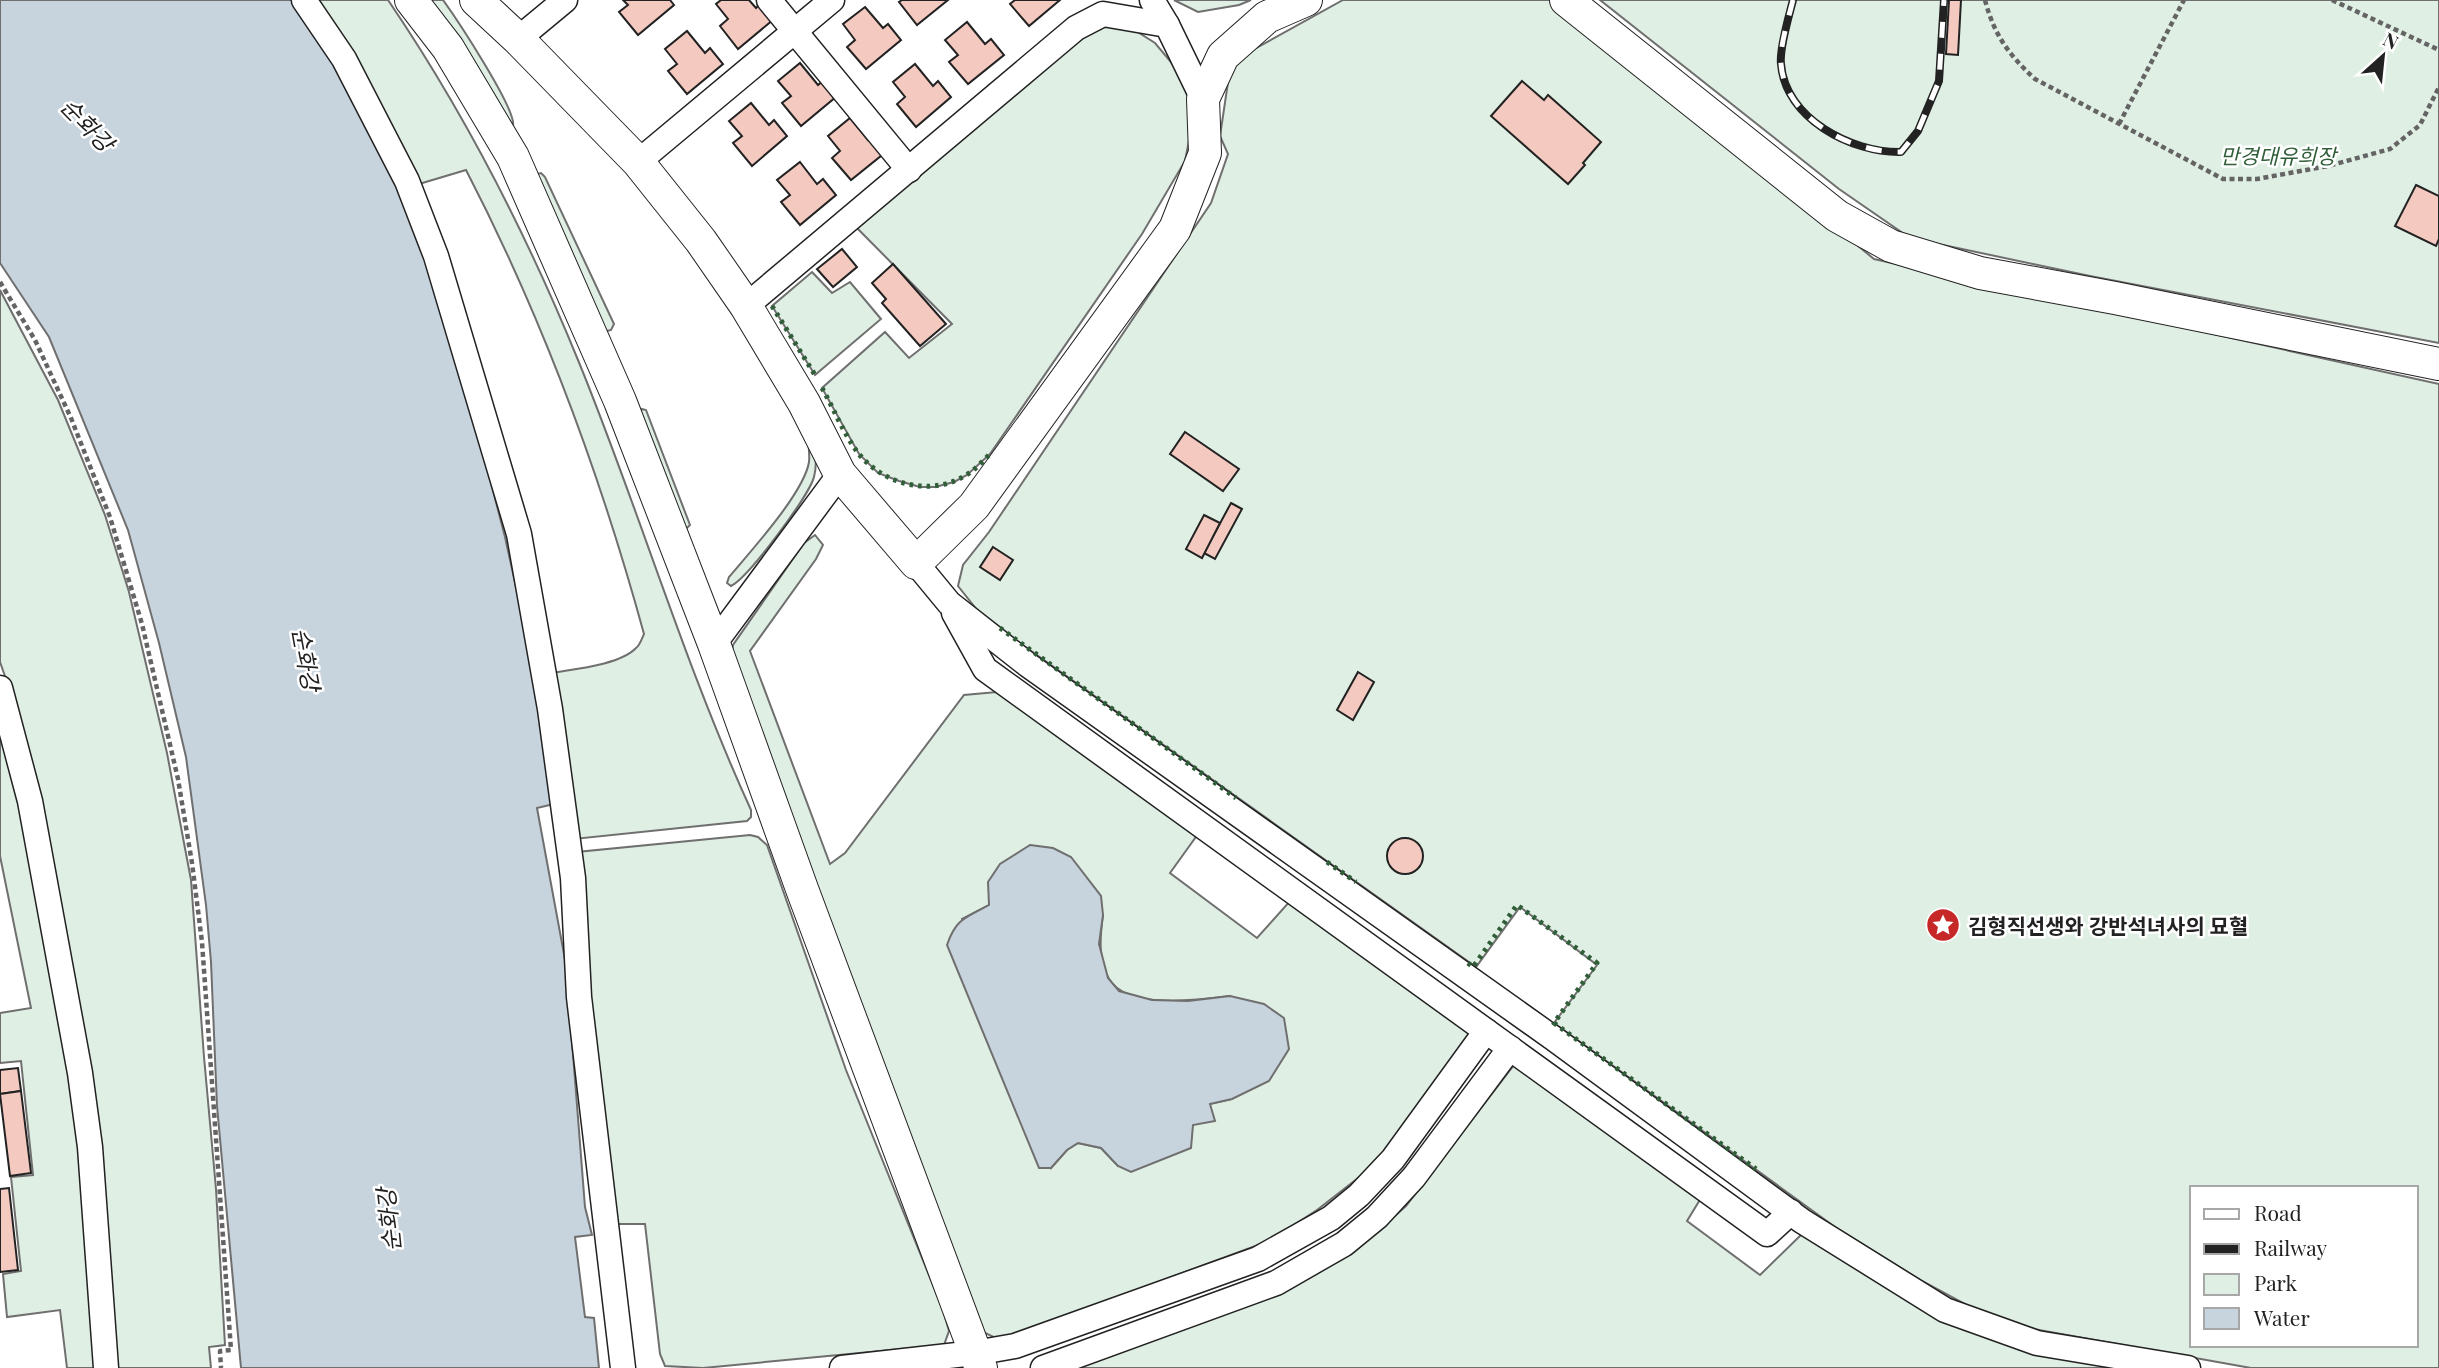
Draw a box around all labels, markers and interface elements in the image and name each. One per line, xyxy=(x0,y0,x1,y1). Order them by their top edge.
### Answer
north arrow xyxy=(2348,21,2418,91)
text: N xyxy=(2379,25,2403,55)
water label: 순화강 xyxy=(55,90,123,160)
park label: 만경대유희장 xyxy=(2220,141,2339,169)
water label: 순화강 xyxy=(286,625,328,696)
place icon: 김형직선생와 강반석녀사의 묘혈 xyxy=(1924,906,1962,944)
place label: 김형직선생와 강반석녀사의 묘혈 xyxy=(1968,911,2248,939)
water label: 순화강 xyxy=(369,1184,407,1253)
legend xyxy=(2190,1186,2418,1347)
text: Road xyxy=(2254,1198,2302,1226)
text: Railway xyxy=(2254,1233,2328,1261)
text: Park xyxy=(2254,1268,2298,1296)
text: Water xyxy=(2253,1303,2310,1331)

